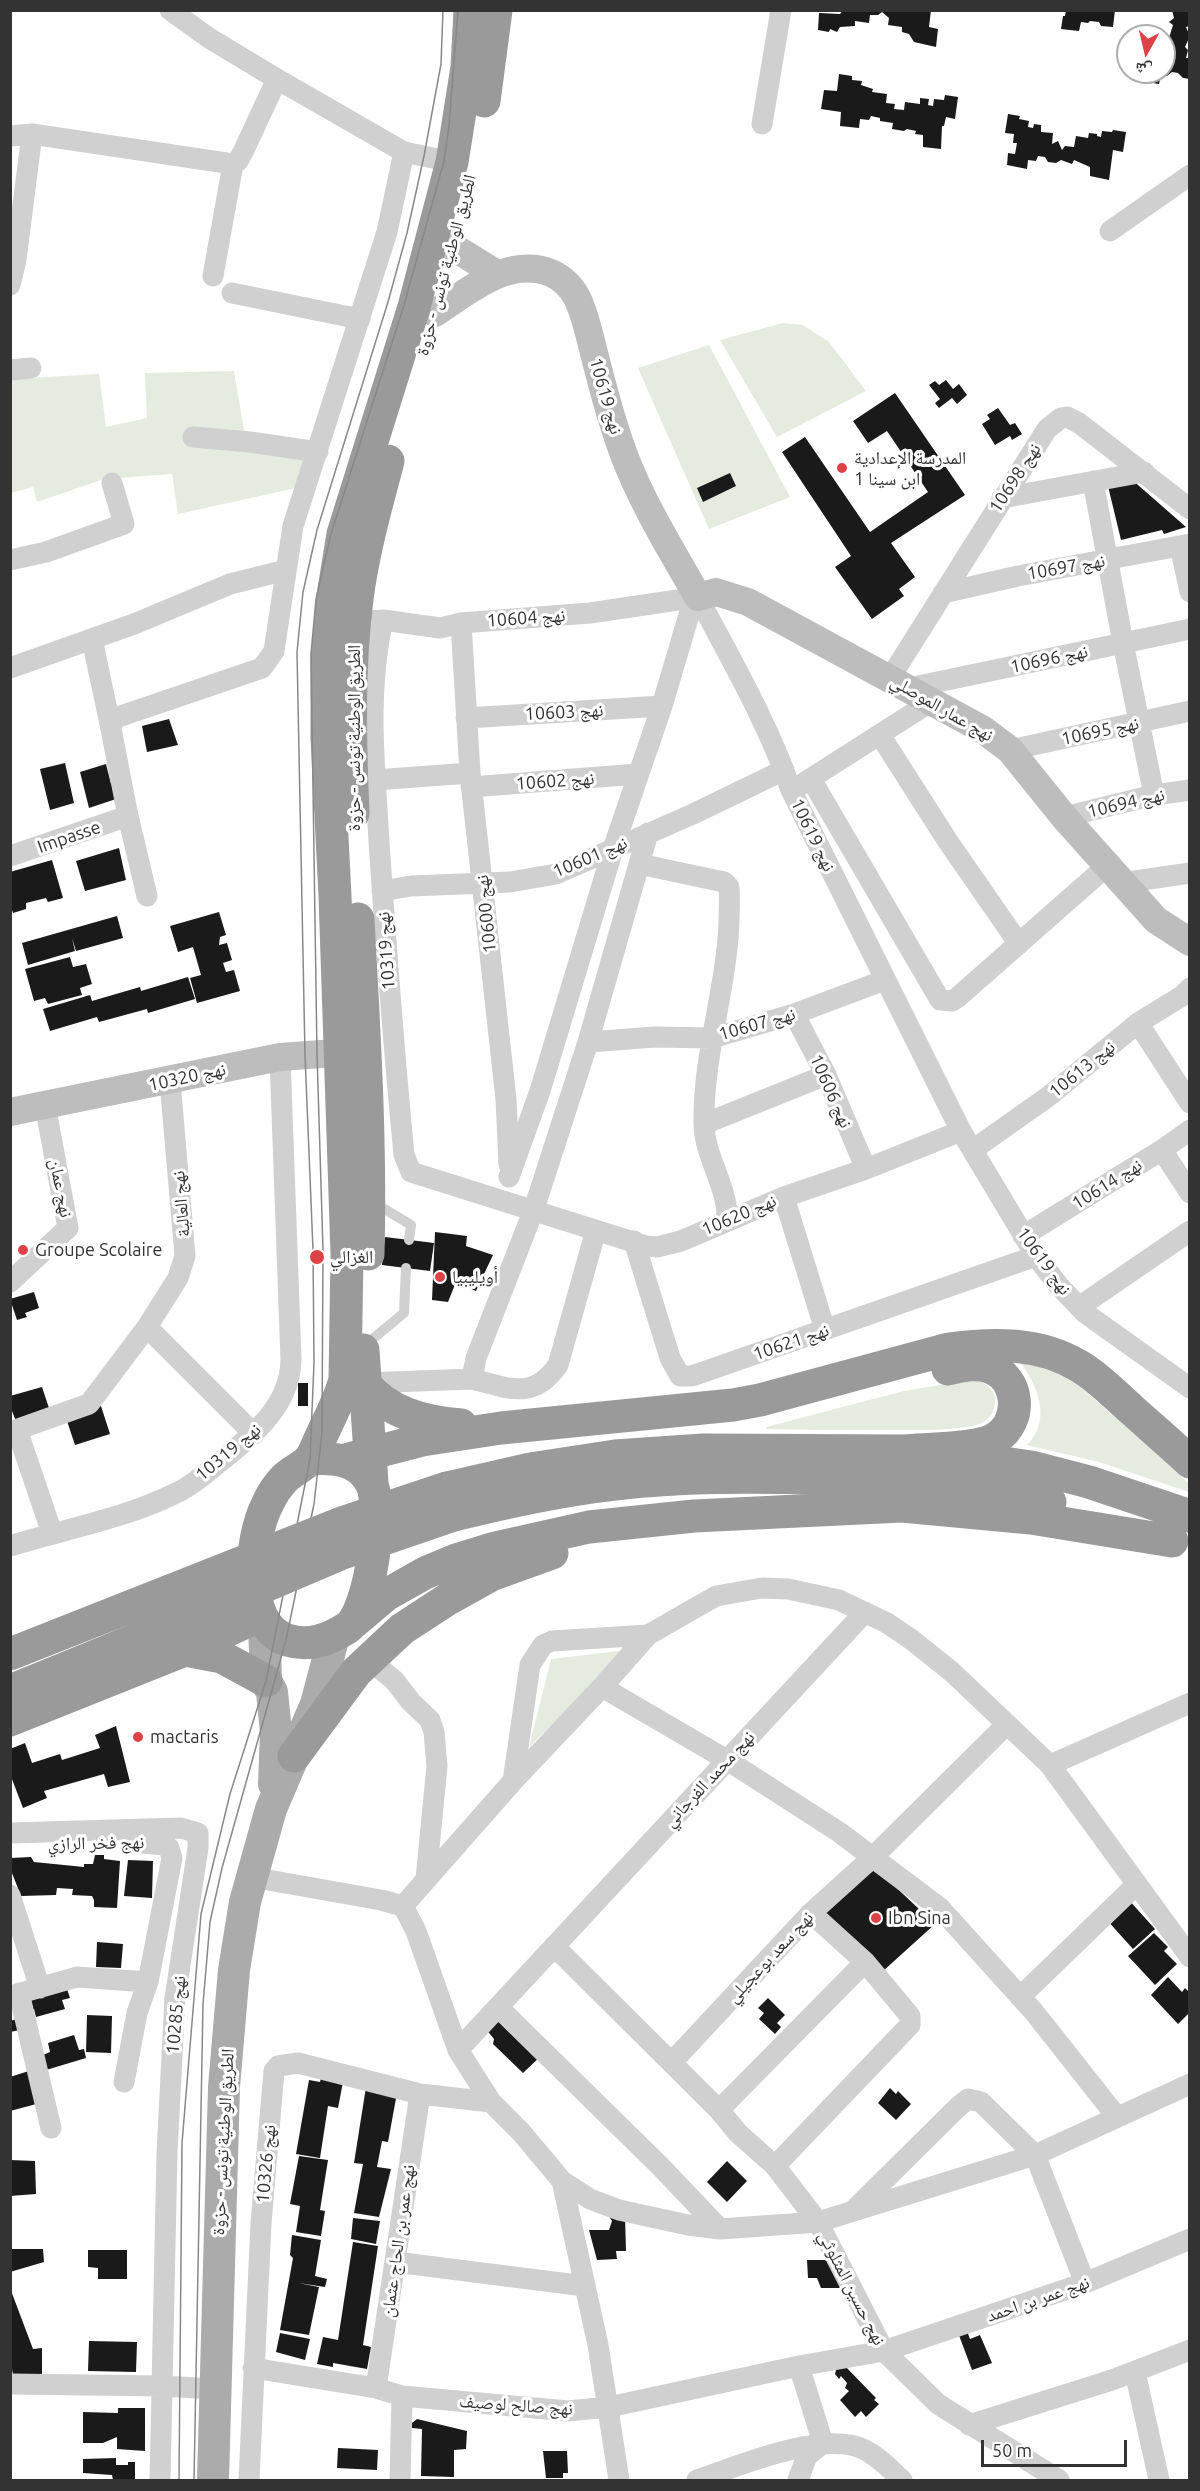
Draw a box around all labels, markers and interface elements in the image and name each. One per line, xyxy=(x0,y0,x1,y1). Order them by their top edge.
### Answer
north arrow xyxy=(1116,24,1176,84)
text: ش xyxy=(1134,60,1153,80)
street label: الطريق الوطنية تونس - حزوة xyxy=(411,172,481,358)
street label: نهج 10619 xyxy=(585,355,627,437)
street label: نهج 10698 xyxy=(985,439,1045,517)
place label: المدرسة الإعدادية ابن سينا 1 xyxy=(854,447,966,490)
marker: المدرسة الإعدادية ابن سينا 1 xyxy=(835,461,849,475)
street label: نهج 10697 xyxy=(1025,550,1107,584)
street label: نهج 10604 xyxy=(486,604,566,632)
street label: نهج 10696 xyxy=(1008,640,1090,678)
street label: الطريق الوطنية تونس - حزوة xyxy=(343,645,365,831)
street label: نهج عمار الموصلي xyxy=(887,670,997,746)
street label: نهج 10603 xyxy=(524,699,604,725)
street label: نهج 10695 xyxy=(1059,712,1141,750)
street label: نهج 10602 xyxy=(515,767,595,795)
street label: نهج 10694 xyxy=(1085,784,1167,822)
street label: نهج 10619 xyxy=(786,795,840,875)
street label: Impasse xyxy=(35,816,103,858)
street label: نهج 10601 xyxy=(550,832,630,882)
street label: نهج 10600 xyxy=(471,874,501,954)
street label: نهج 10319 xyxy=(372,911,400,991)
street label: نهج 10607 xyxy=(716,1003,798,1045)
street label: نهج 10613 xyxy=(1045,1036,1119,1102)
street label: نهج 10606 xyxy=(805,1051,857,1131)
street label: نهج 10320 xyxy=(146,1058,228,1096)
street label: نهج 10614 xyxy=(1068,1154,1146,1214)
street label: نهج عمان xyxy=(45,1157,77,1219)
street label: نهج العالية xyxy=(167,1170,195,1238)
street label: نهج 10620 xyxy=(699,1190,779,1240)
street label: نهج 10619 xyxy=(1012,1223,1076,1299)
place label: Groupe Scolaire xyxy=(35,1239,163,1261)
marker: Groupe Scolaire xyxy=(16,1243,30,1257)
place label: الغزالي xyxy=(330,1246,373,1268)
marker: الغزالي xyxy=(308,1248,326,1266)
place label: أويليبيا xyxy=(452,1266,498,1288)
marker: أويليبيا xyxy=(433,1270,447,1284)
street label: نهج 10621 xyxy=(750,1319,832,1365)
street label: نهج 10319 xyxy=(191,1418,265,1486)
place label: mactaris xyxy=(150,1726,218,1748)
street label: نهج محمد الفرجاني xyxy=(659,1726,759,1832)
marker: mactaris xyxy=(131,1730,145,1744)
street label: نهج فخر الرازي xyxy=(48,1831,144,1855)
street label: نهج سعد بوعجيلي xyxy=(722,1907,818,2007)
place label: Ibn Sina xyxy=(888,1907,951,1929)
marker: Ibn Sina xyxy=(869,1911,883,1925)
street label: نهج 10285 xyxy=(162,1975,190,2055)
street label: الطريق الوطنية تونس - حزوة xyxy=(207,2048,239,2236)
street label: نهج 10326 xyxy=(252,2124,280,2204)
street label: نهج عمر بن الحاج عثمان xyxy=(377,2163,419,2319)
street label: نهج حسين المثلوثي xyxy=(814,2227,890,2349)
street label: نهج عمر بن احمد xyxy=(984,2271,1092,2327)
street label: نهج صالح لوصيف xyxy=(458,2390,574,2420)
scale bar xyxy=(984,2428,1130,2466)
text: 50 m xyxy=(992,2440,1032,2460)

